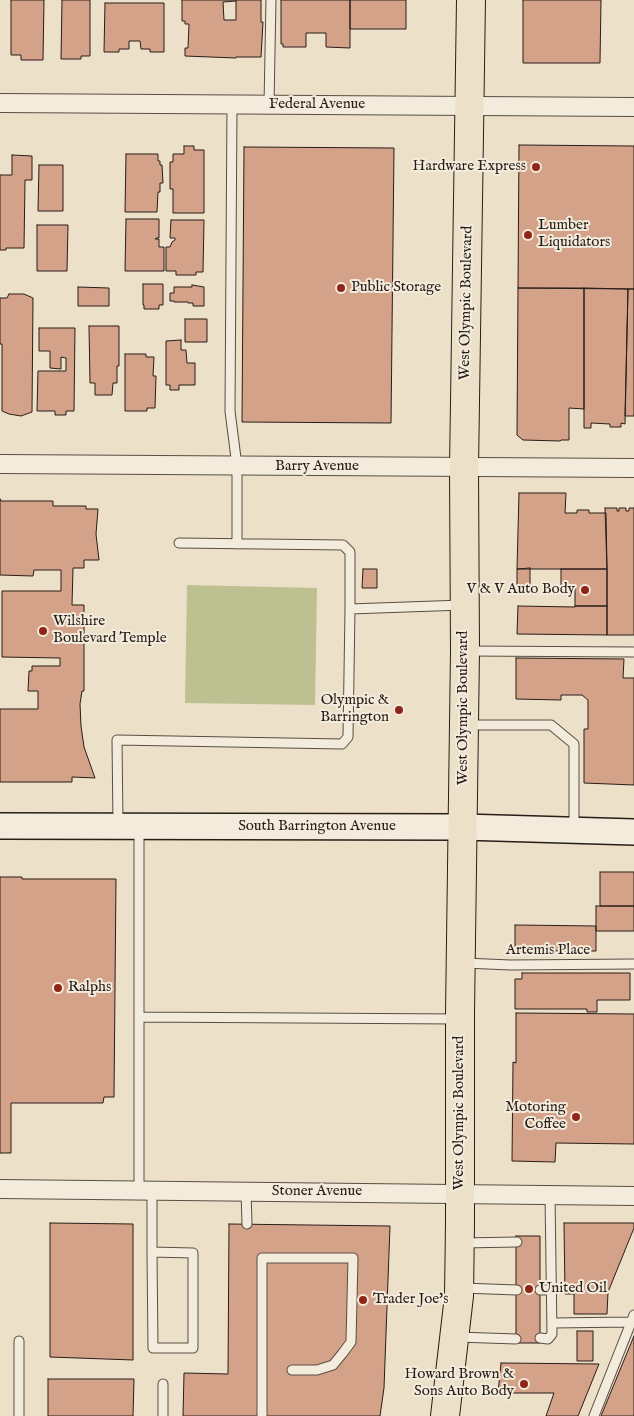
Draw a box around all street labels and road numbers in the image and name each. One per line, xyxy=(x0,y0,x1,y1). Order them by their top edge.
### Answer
street label: Federal Avenue xyxy=(269,96,365,114)
street label: West Olympic Boulevard xyxy=(457,226,477,380)
street label: Barry Avenue xyxy=(275,458,359,476)
street label: West Olympic Boulevard xyxy=(455,631,473,785)
street label: South Barrington Avenue xyxy=(238,818,396,836)
street label: Artemis Place xyxy=(506,942,590,960)
street label: West Olympic Boulevard xyxy=(451,1036,469,1190)
street label: Stoner Avenue xyxy=(272,1183,362,1201)

